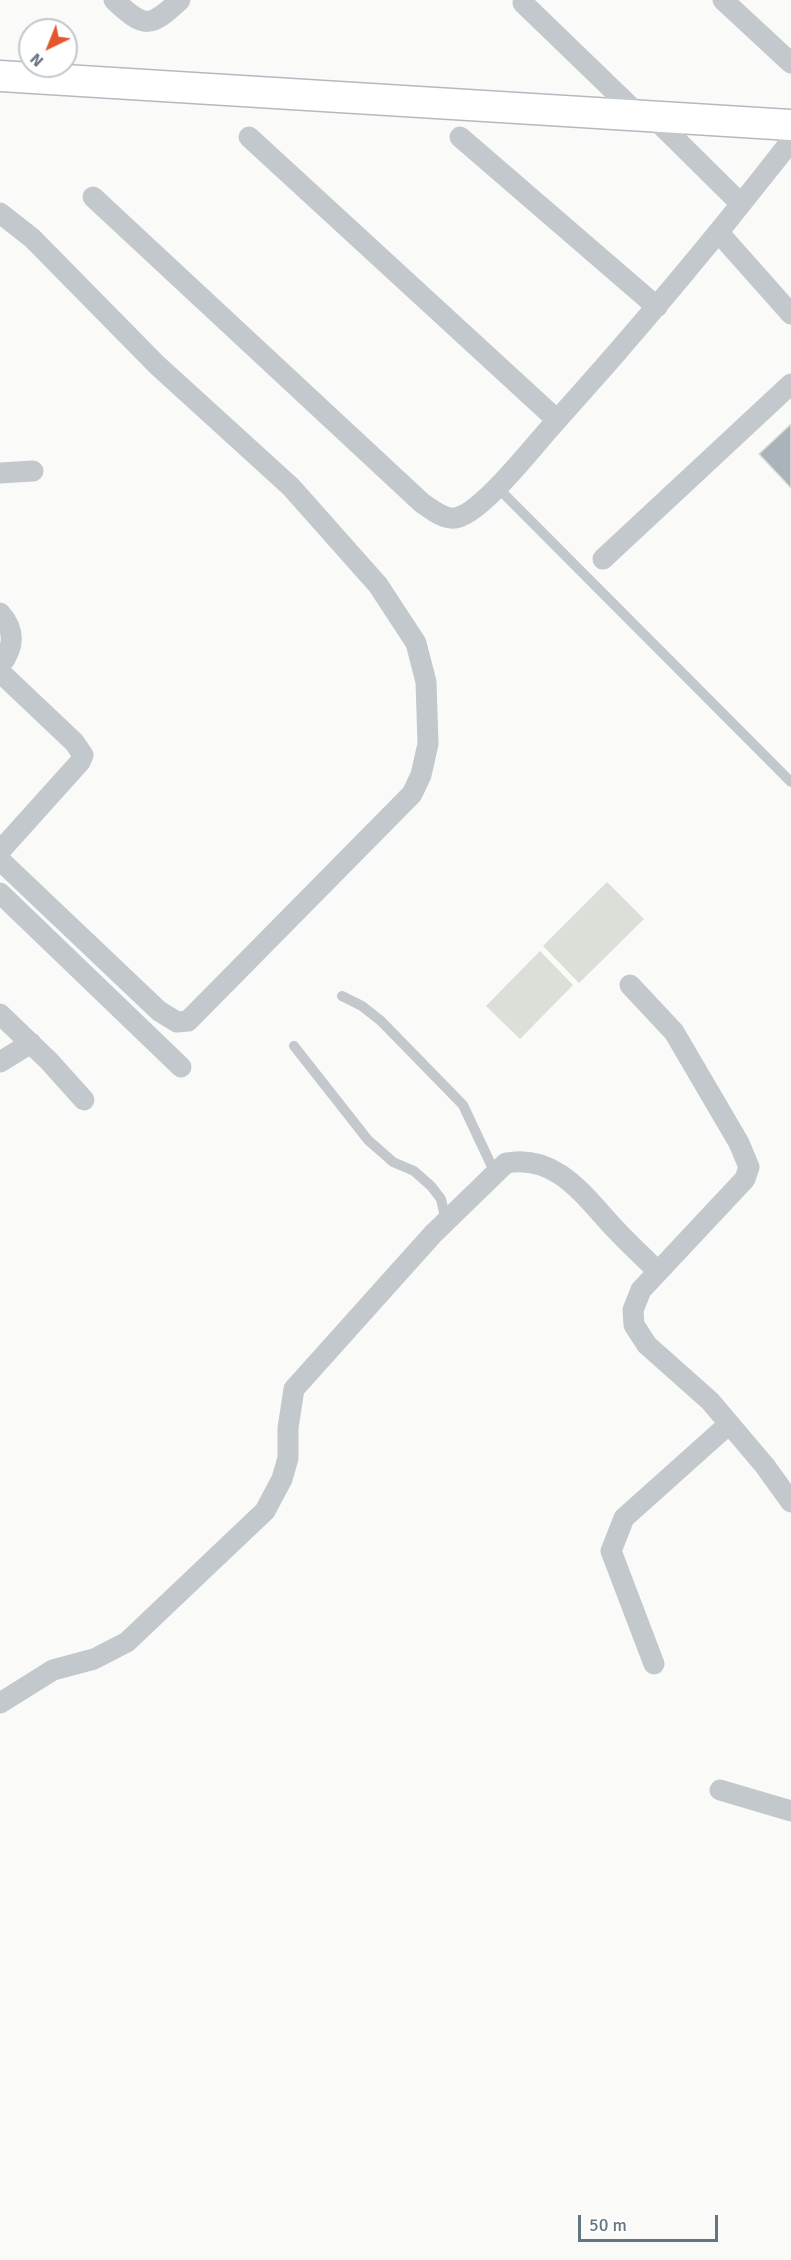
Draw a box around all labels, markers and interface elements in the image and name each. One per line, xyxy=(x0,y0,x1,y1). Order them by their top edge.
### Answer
north arrow xyxy=(18,18,78,78)
text: N xyxy=(26,49,48,71)
scale bar xyxy=(581,2203,720,2241)
text: 50 m xyxy=(589,2214,627,2236)

